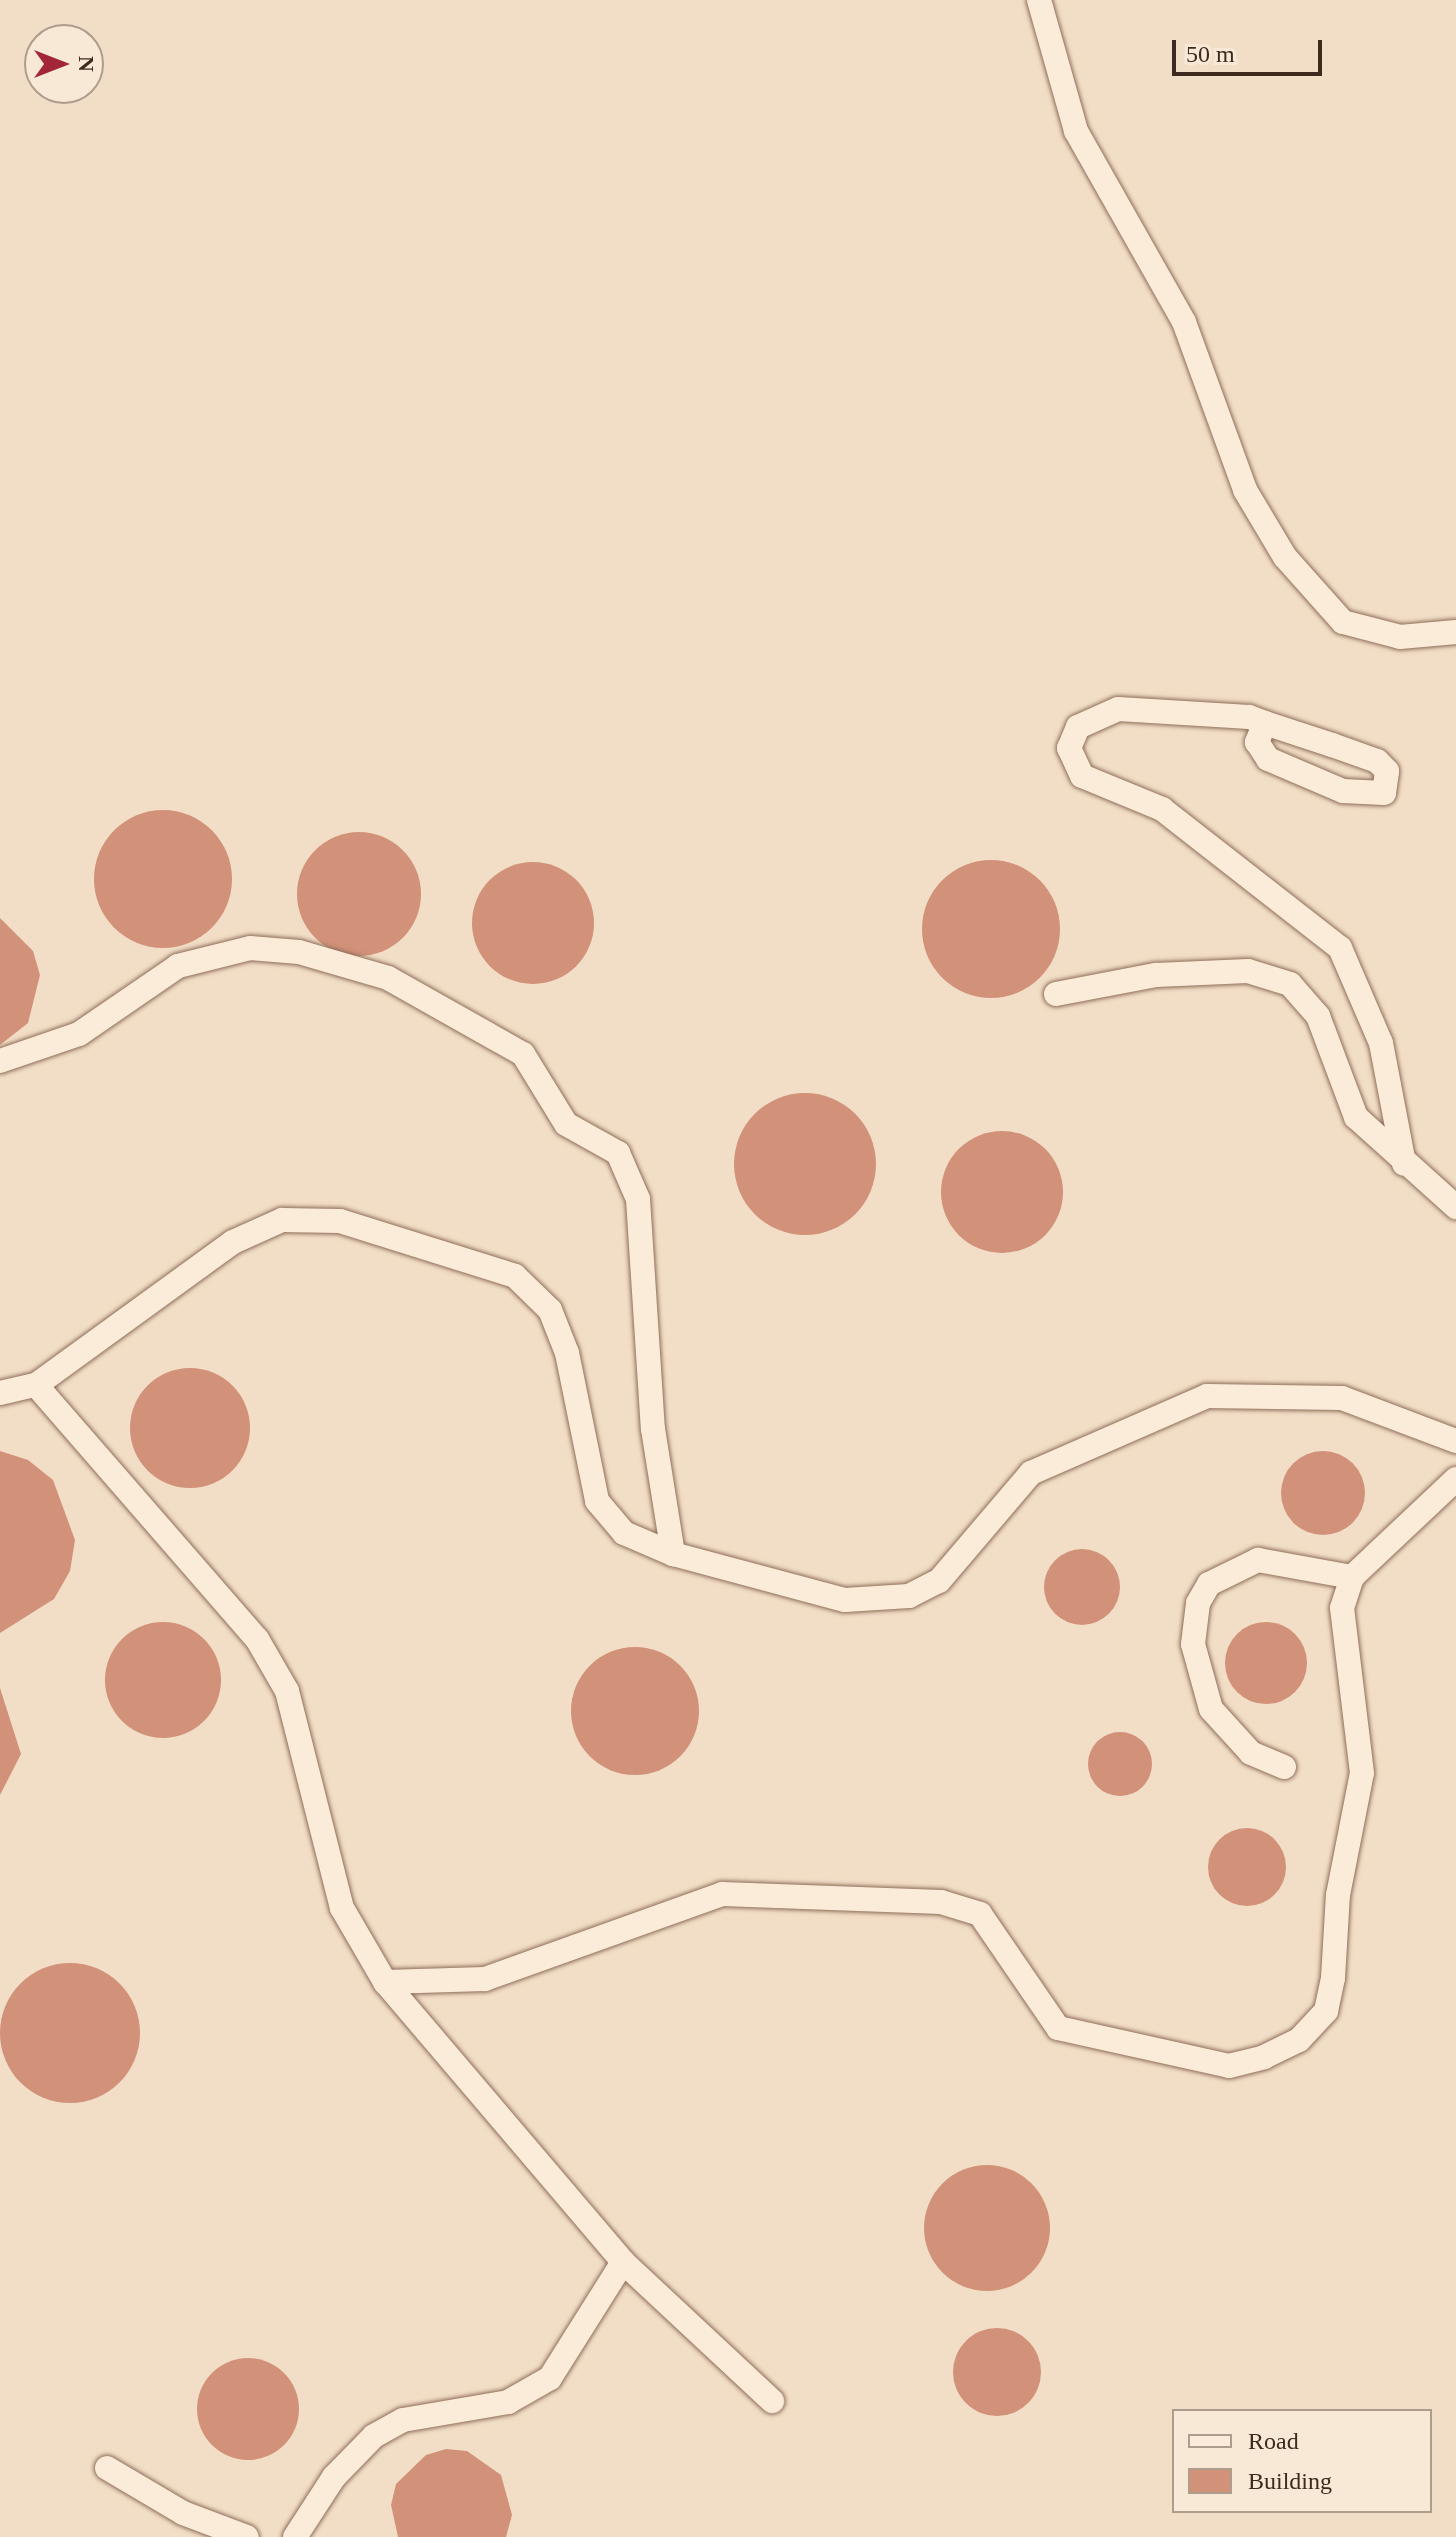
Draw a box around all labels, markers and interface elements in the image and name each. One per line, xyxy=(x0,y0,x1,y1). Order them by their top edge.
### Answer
north arrow xyxy=(24,24,104,104)
scale bar xyxy=(1176,24,1326,74)
text: 50 m xyxy=(1186,41,1235,67)
text: N xyxy=(74,56,99,72)
legend xyxy=(1172,2409,1432,2513)
text: Road xyxy=(1248,2428,1299,2454)
text: Building xyxy=(1248,2468,1332,2494)

